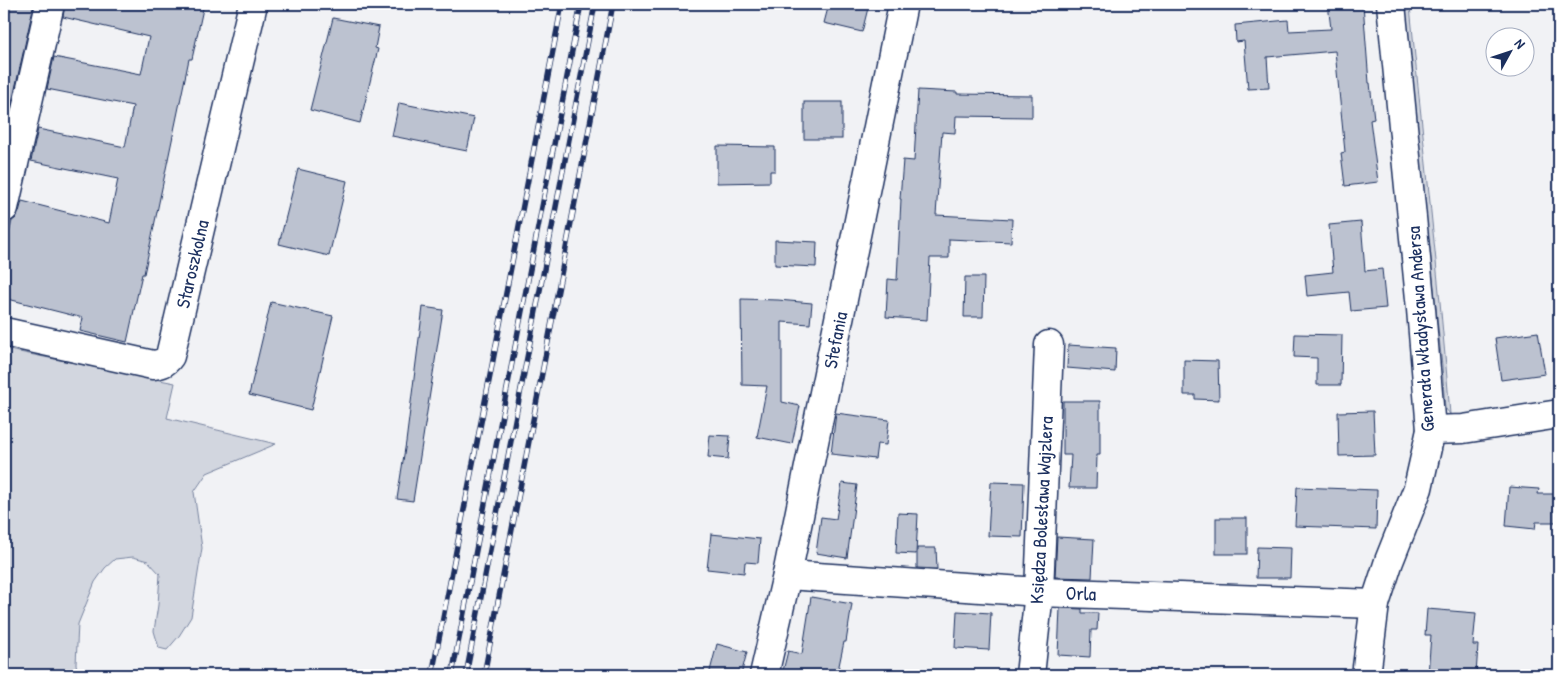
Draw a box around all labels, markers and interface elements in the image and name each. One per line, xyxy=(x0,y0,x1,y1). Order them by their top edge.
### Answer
north arrow xyxy=(1486,28,1536,78)
text: N xyxy=(1511,34,1530,53)
street label: Staroszkolna xyxy=(169,217,215,311)
street label: Generała Władysława Andersa xyxy=(1400,225,1440,433)
street label: Stefania xyxy=(817,309,853,371)
street label: Księdza Bolesława Wajzlera xyxy=(1023,415,1059,605)
street label: Orla xyxy=(1065,579,1097,607)

